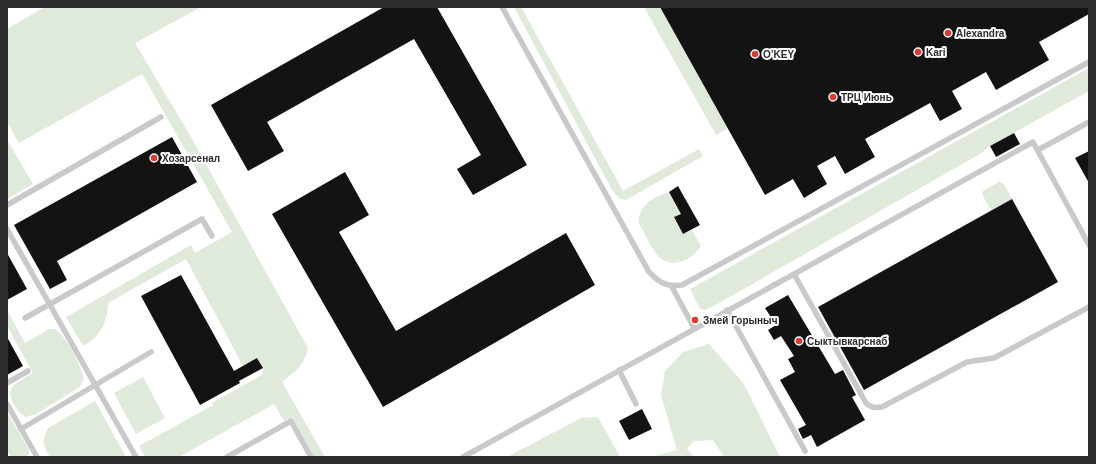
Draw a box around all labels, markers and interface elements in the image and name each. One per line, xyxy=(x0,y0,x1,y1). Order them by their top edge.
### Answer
marker: Alexandra xyxy=(943,28,953,38)
place label: Alexandra xyxy=(956,28,1005,39)
marker: Kari xyxy=(913,47,923,57)
place label: Kari xyxy=(926,47,946,58)
marker: O’KEY xyxy=(750,49,760,59)
place label: O’KEY xyxy=(763,49,794,60)
marker: ТРЦ Июнь xyxy=(828,92,838,102)
place label: ТРЦ Июнь xyxy=(841,92,892,103)
marker: Хозарсенал xyxy=(149,153,159,163)
place label: Хозарсенал xyxy=(162,153,220,164)
marker: Змей Горыныч xyxy=(690,315,700,325)
place label: Змей Горыныч xyxy=(703,315,778,326)
marker: Сыктывкарснаб xyxy=(794,336,804,346)
place label: Сыктывкарснаб xyxy=(807,336,887,347)

